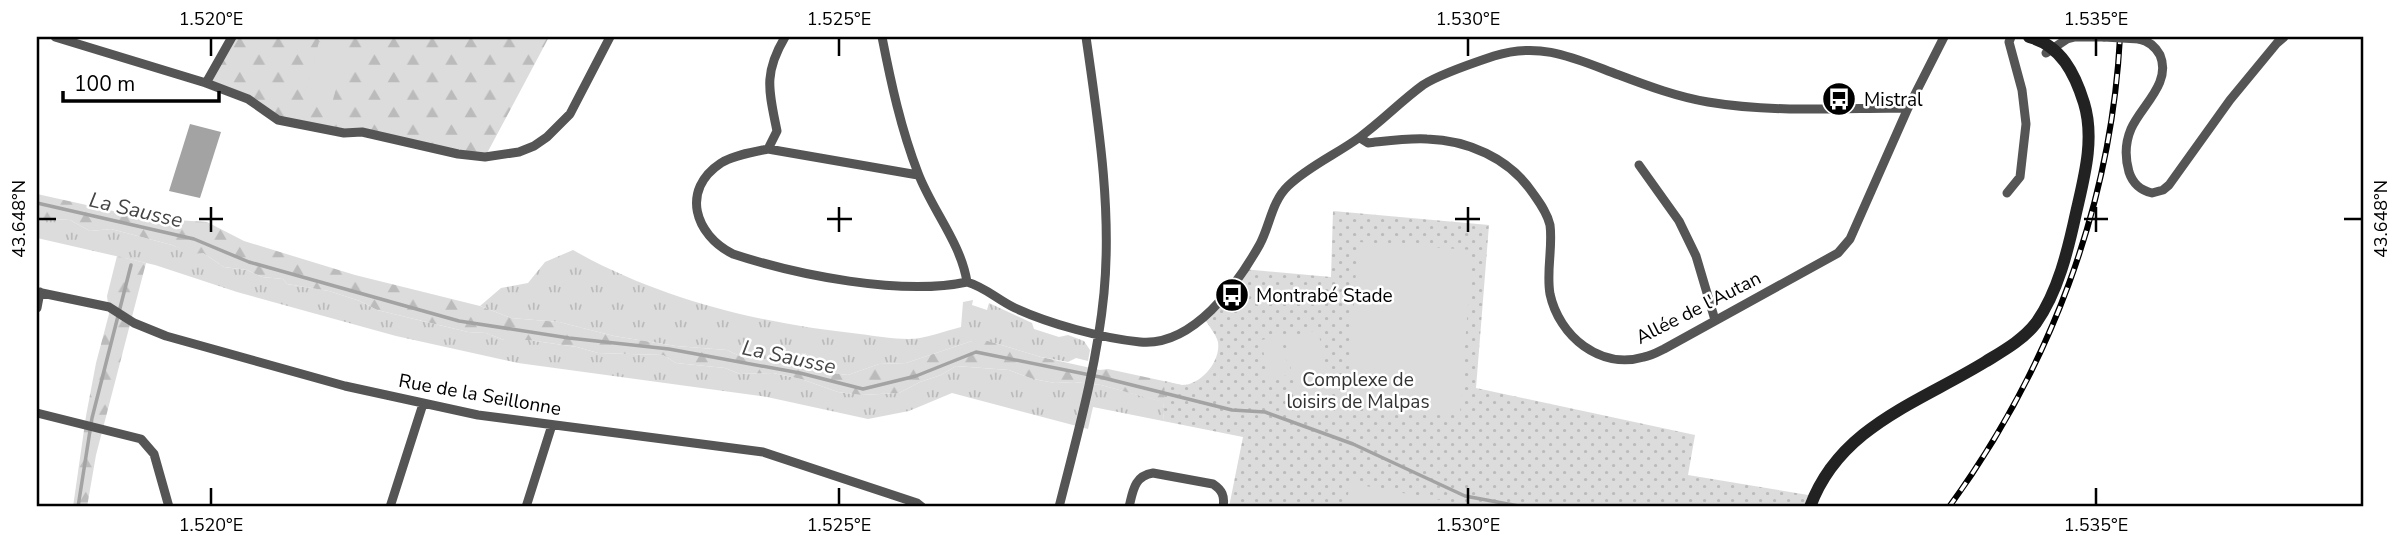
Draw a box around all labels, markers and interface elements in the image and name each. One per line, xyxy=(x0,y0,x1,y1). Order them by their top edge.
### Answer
text: 1.520°E xyxy=(179,7,243,31)
text: 1.525°E xyxy=(807,7,871,31)
text: 1.530°E xyxy=(1436,7,1500,31)
text: 1.535°E xyxy=(2064,7,2128,31)
scale bar xyxy=(63,60,219,104)
text: 100 m xyxy=(74,70,135,98)
bus stop icon: Mistral xyxy=(1820,80,1858,118)
place label: Mistral xyxy=(1864,87,1923,113)
text: 43.648°N xyxy=(7,180,31,258)
text: 43.648°N xyxy=(2369,180,2393,258)
water label: La Sausse xyxy=(86,186,186,234)
street label: Allée de l'Autan xyxy=(1631,265,1766,351)
bus stop icon: Montrabé Stade xyxy=(1213,276,1251,314)
place label: Montrabé Stade xyxy=(1256,283,1393,309)
water label: La Sausse xyxy=(740,333,838,381)
park label: Complexe de loisirs de Malpas xyxy=(1286,367,1430,415)
street label: Rue de la Seillonne xyxy=(397,368,563,422)
text: 1.520°E xyxy=(179,513,243,537)
text: 1.525°E xyxy=(807,513,871,537)
text: 1.530°E xyxy=(1436,513,1500,537)
text: 1.535°E xyxy=(2064,513,2128,537)

